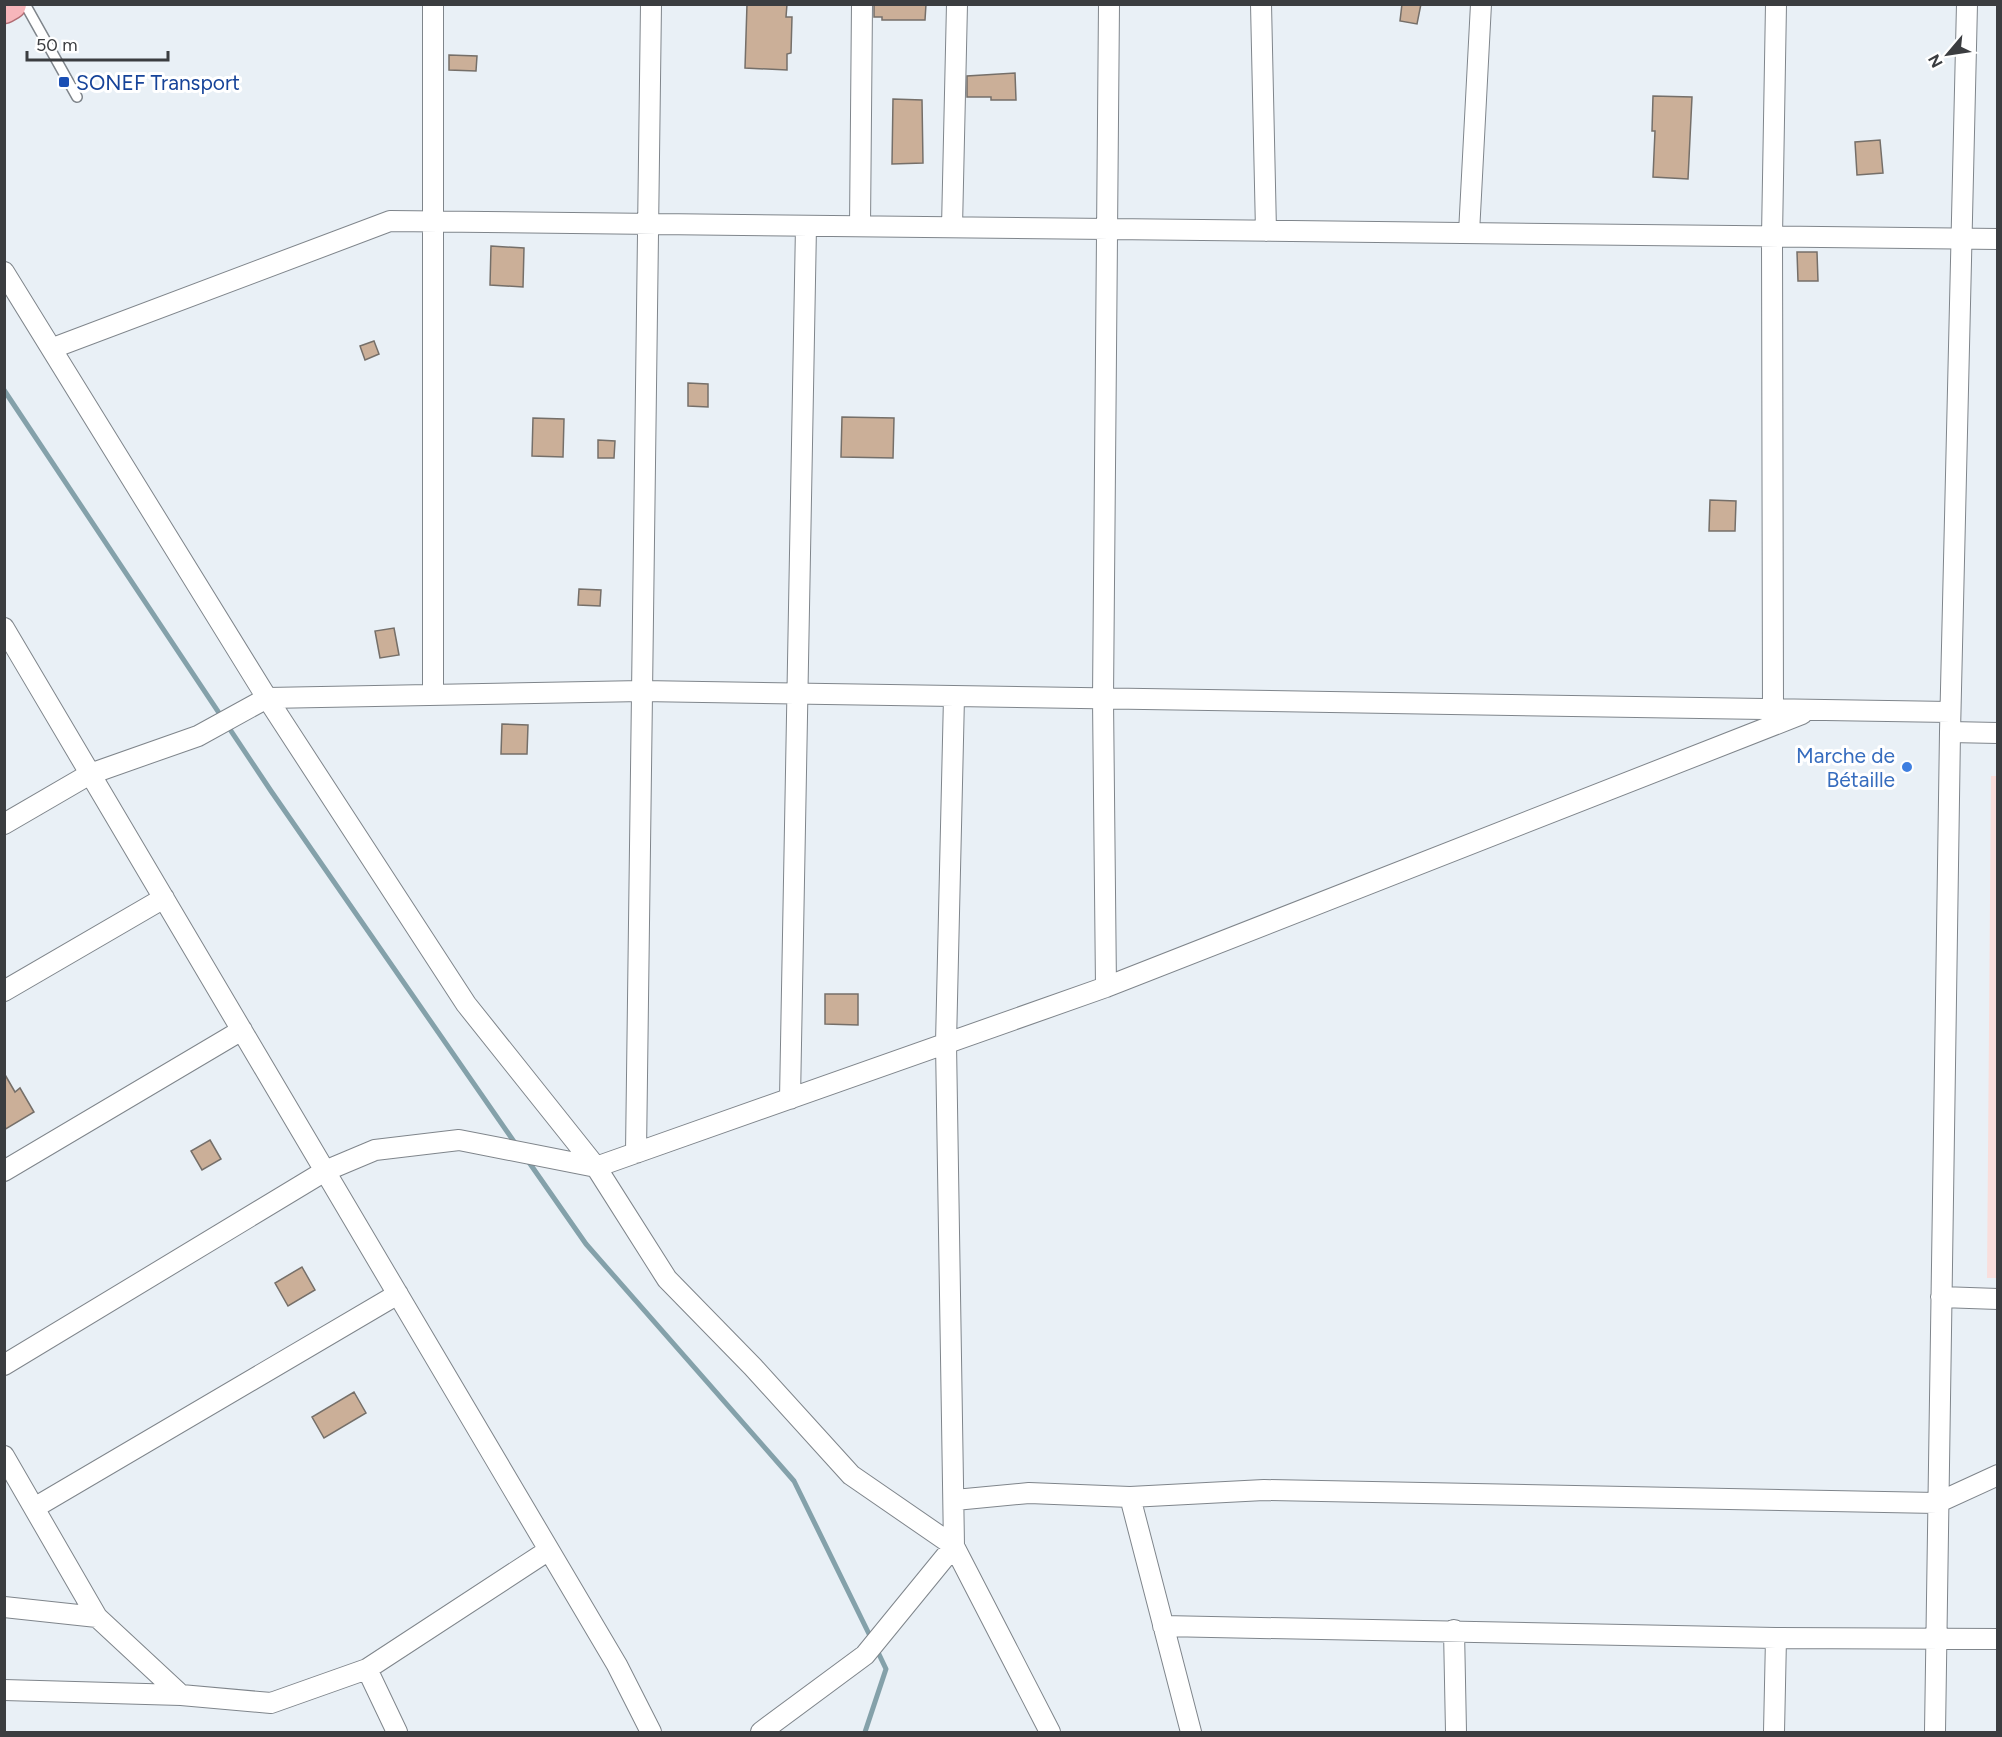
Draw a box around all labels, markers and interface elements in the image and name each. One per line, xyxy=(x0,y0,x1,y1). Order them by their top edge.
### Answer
scale bar xyxy=(27,24,168,62)
north arrow xyxy=(1918,24,1978,84)
text: 50 m xyxy=(36,34,78,56)
text: N xyxy=(1924,51,1947,71)
place label: SONEF Transport xyxy=(76,70,240,95)
marker: SONEF Transport xyxy=(57,75,71,89)
place label: Marche de Bétaille xyxy=(1796,743,1895,792)
marker: Marche de Bétaille xyxy=(1900,760,1914,774)

